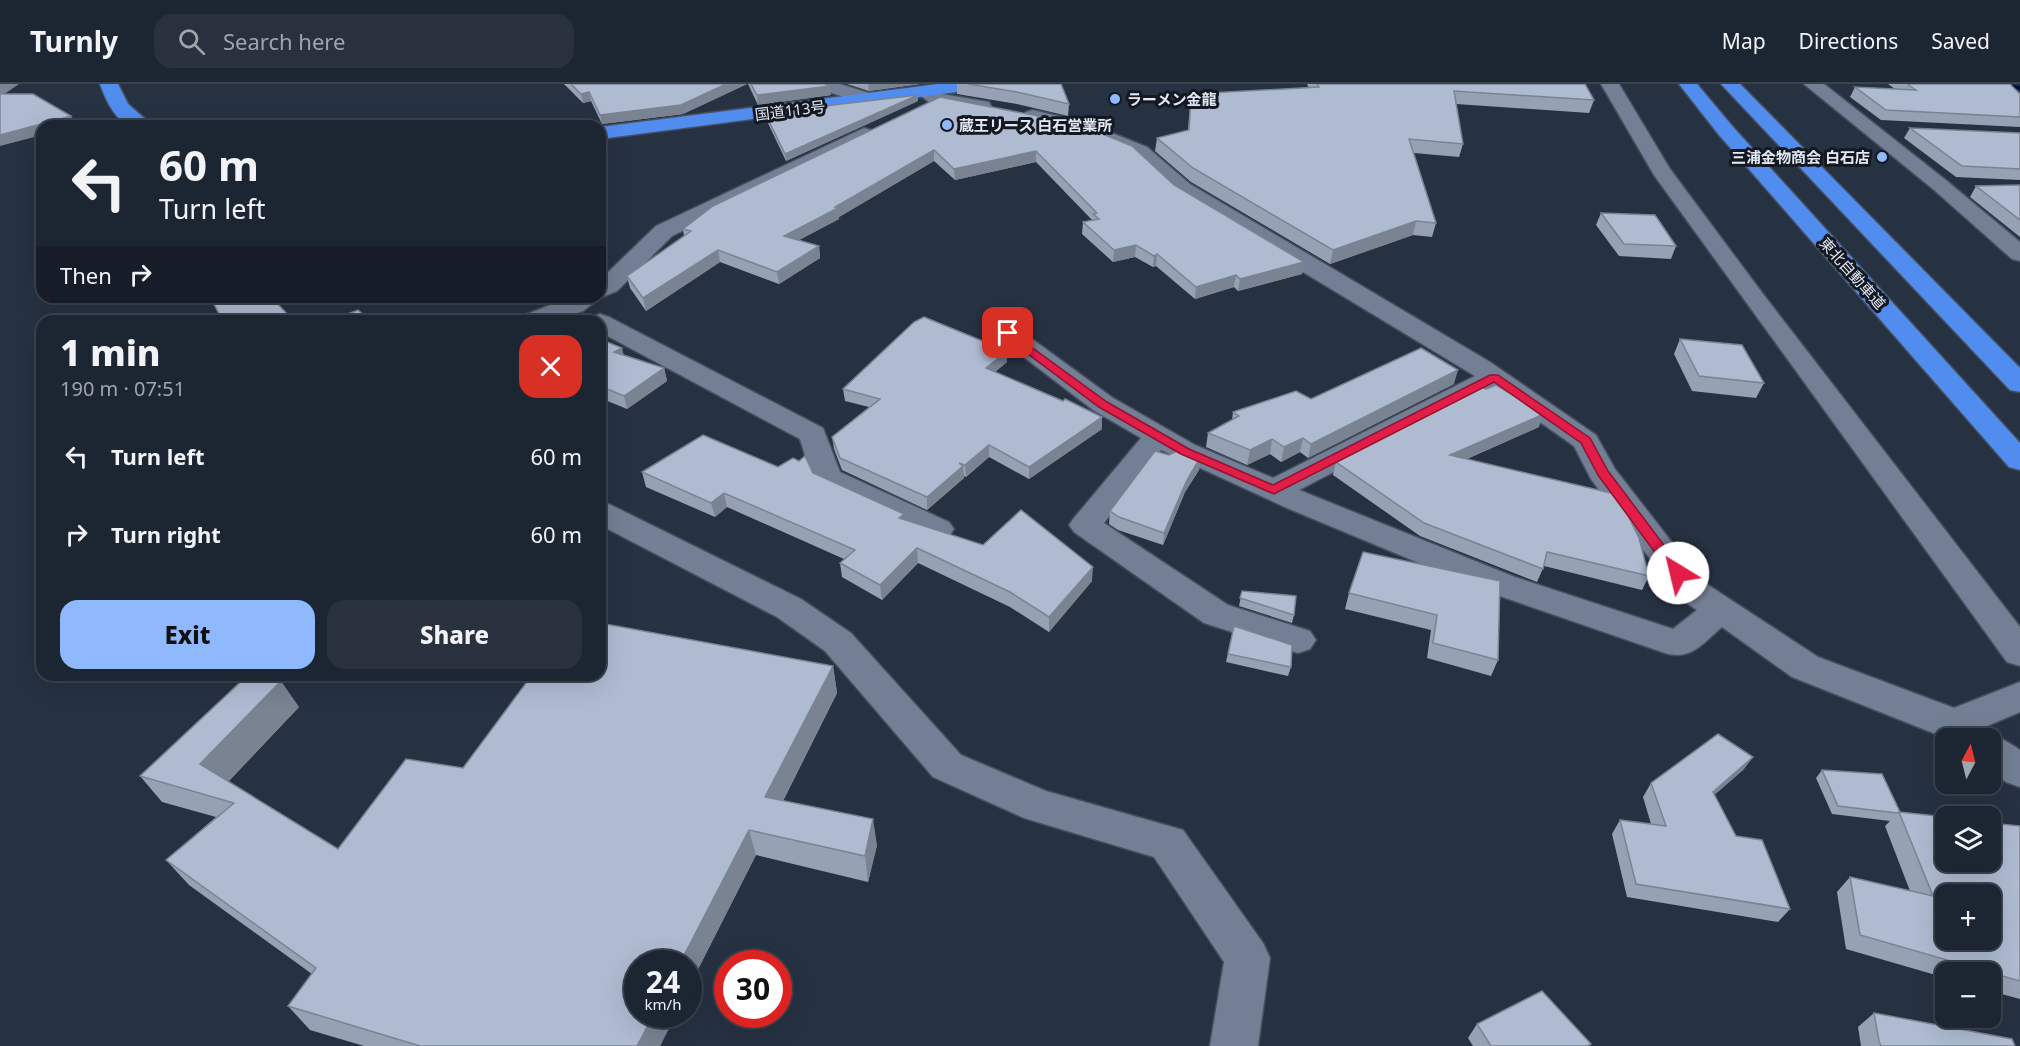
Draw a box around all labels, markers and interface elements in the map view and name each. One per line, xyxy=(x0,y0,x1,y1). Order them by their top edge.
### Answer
search box xyxy=(154,14,574,68)
text: Turnly xyxy=(30,22,118,60)
icon: search xyxy=(175,25,208,58)
text: Search here xyxy=(223,26,345,56)
text: Map xyxy=(1722,27,1766,55)
text: Directions xyxy=(1799,27,1898,55)
text: Saved xyxy=(1931,27,1990,55)
place label: ラーメン金龍 xyxy=(1127,89,1216,109)
marker: ラーメン金龍 xyxy=(1108,92,1122,106)
street label: 国道113号 xyxy=(754,96,826,124)
place label: 蔵王リース 白石営業所 xyxy=(959,115,1112,135)
marker: 蔵王リース 白石営業所 xyxy=(940,118,954,132)
text: 60 m xyxy=(159,136,259,193)
icon: left xyxy=(60,144,138,222)
place label: 三浦金物商会 白石店 xyxy=(1731,147,1870,167)
marker: 三浦金物商会 白石店 xyxy=(1875,150,1889,164)
text: Turn left xyxy=(159,190,265,227)
street label: 東北自動車道 xyxy=(1815,233,1891,313)
icon: right xyxy=(124,258,157,291)
text: Then xyxy=(60,260,112,290)
pin xyxy=(982,307,1033,358)
icon: arrive xyxy=(991,316,1024,349)
text: 1 min xyxy=(60,328,161,377)
button: close xyxy=(519,335,582,398)
text: 190 m · 07:51 xyxy=(60,375,185,402)
icon: left xyxy=(60,440,93,473)
text: Turn left xyxy=(111,441,205,471)
text: 60 m xyxy=(531,441,582,471)
icon: right xyxy=(60,518,93,551)
text: Turn right xyxy=(111,519,221,549)
text: 60 m xyxy=(531,519,582,549)
position arrow xyxy=(1646,541,1710,605)
button: Exit xyxy=(60,600,315,669)
button: Share xyxy=(327,600,582,669)
north arrow xyxy=(1935,728,2001,794)
map controls xyxy=(1935,728,2001,1028)
button: layers xyxy=(1935,806,2001,872)
button: + xyxy=(1935,884,2001,950)
speed limit sign: 30 xyxy=(714,950,792,1028)
text: 24 xyxy=(646,961,680,1002)
button: − xyxy=(1935,962,2001,1028)
text: km/h xyxy=(645,994,681,1014)

